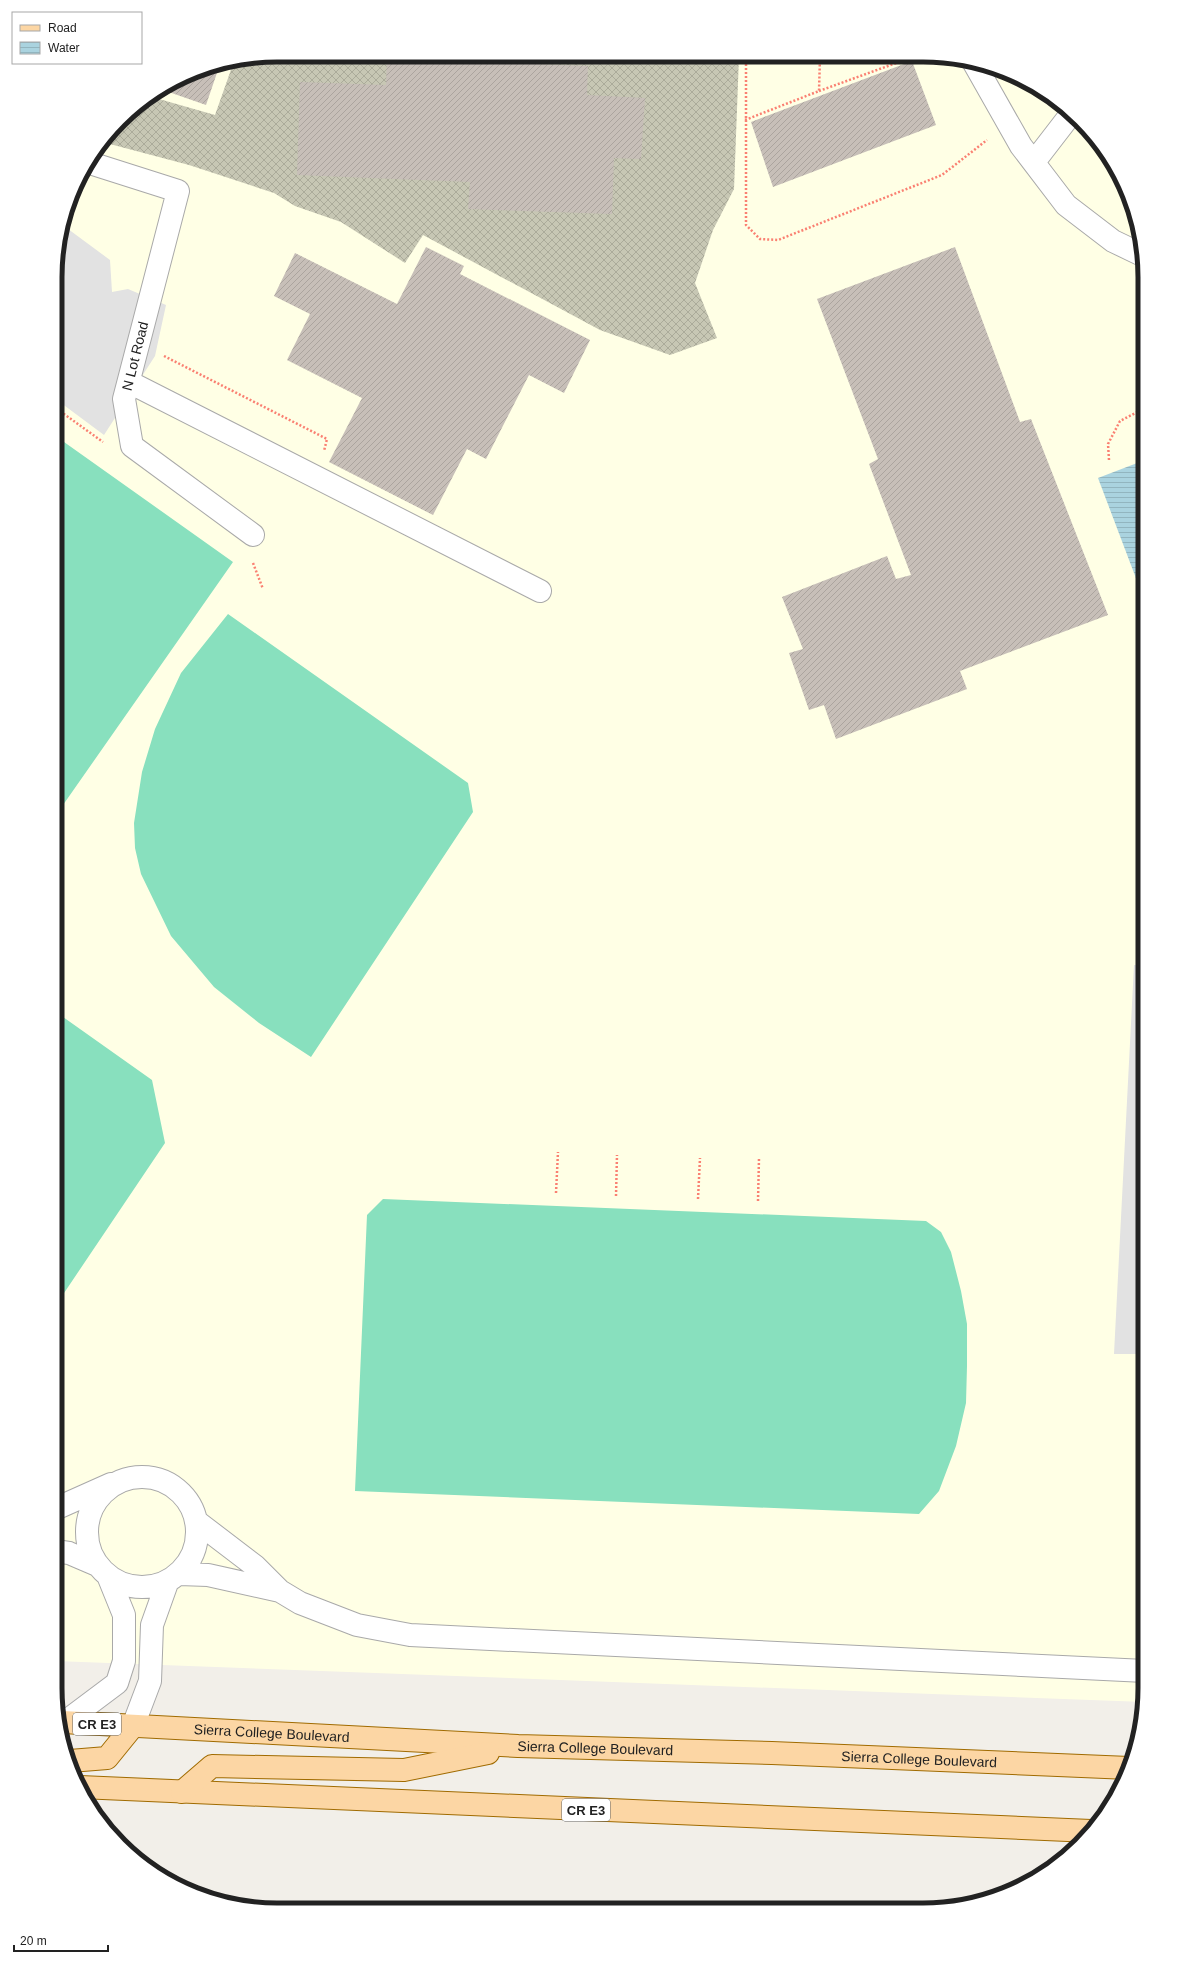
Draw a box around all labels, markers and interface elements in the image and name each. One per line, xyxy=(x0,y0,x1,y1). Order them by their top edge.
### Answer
legend xyxy=(12,12,142,64)
text: Road xyxy=(48,21,77,35)
text: Water xyxy=(48,41,80,55)
street label: N Lot Road xyxy=(119,320,151,392)
road number: CR E3 xyxy=(73,1713,121,1735)
street label: Sierra College Boulevard xyxy=(193,1721,350,1745)
street label: Sierra College Boulevard xyxy=(517,1738,673,1758)
street label: Sierra College Boulevard xyxy=(841,1748,997,1770)
road number: CR E3 xyxy=(562,1799,610,1821)
scale bar xyxy=(14,1927,108,1953)
text: 20 m xyxy=(20,1934,47,1948)

